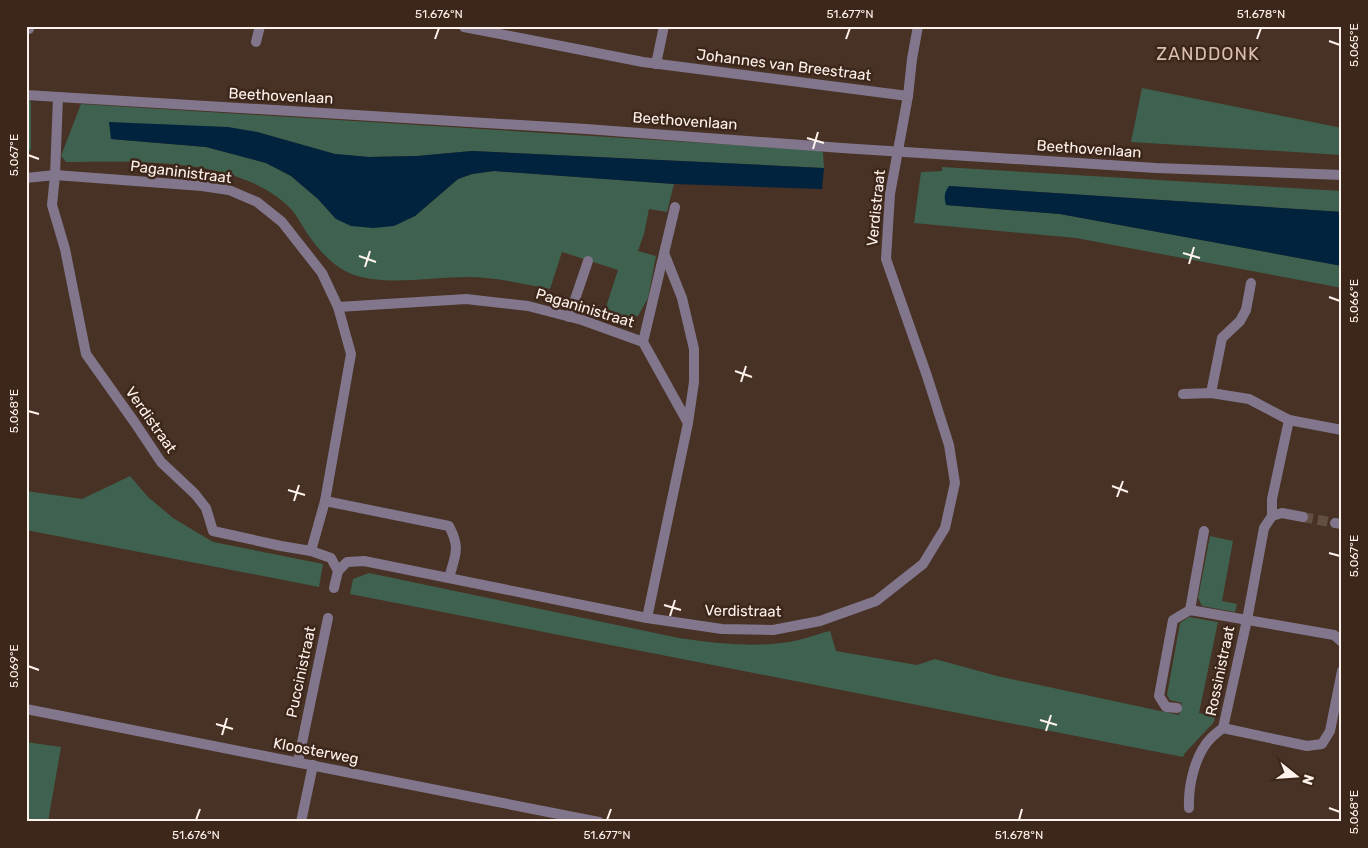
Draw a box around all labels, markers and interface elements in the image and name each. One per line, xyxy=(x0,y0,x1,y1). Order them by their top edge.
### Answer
text: 51.676°N xyxy=(415,7,463,21)
text: 51.677°N xyxy=(826,7,874,21)
text: 51.678°N xyxy=(1237,7,1285,21)
text: 5.065°E xyxy=(1347,23,1361,67)
district label: ZANDDONK xyxy=(1156,43,1260,65)
street label: Johannes van Breestraat xyxy=(696,45,873,85)
street label: Beethovenlaan xyxy=(228,84,334,108)
street label: Beethovenlaan xyxy=(632,108,738,134)
text: 5.067°E xyxy=(7,134,21,176)
street label: Beethovenlaan xyxy=(1036,136,1142,162)
street label: Paganinistraat xyxy=(129,157,233,187)
street label: Verdistraat xyxy=(863,169,889,247)
text: 5.066°E xyxy=(1347,279,1361,323)
street label: Paganinistraat xyxy=(534,285,636,332)
street label: Verdistraat xyxy=(122,383,181,457)
text: 5.068°E xyxy=(7,389,21,433)
text: 5.067°E xyxy=(1347,535,1361,577)
street label: Verdistraat xyxy=(704,601,782,621)
street label: Rossinistraat xyxy=(1202,624,1238,718)
street label: Puccinistraat xyxy=(283,625,319,719)
text: 5.069°E xyxy=(7,644,21,688)
street label: Kloosterweg xyxy=(272,734,360,768)
north arrow xyxy=(1270,750,1320,800)
text: N xyxy=(1298,772,1318,787)
text: 5.068°E xyxy=(1347,790,1361,834)
text: 51.676°N xyxy=(172,828,220,842)
text: 51.677°N xyxy=(583,828,631,842)
text: 51.678°N xyxy=(995,828,1043,842)

